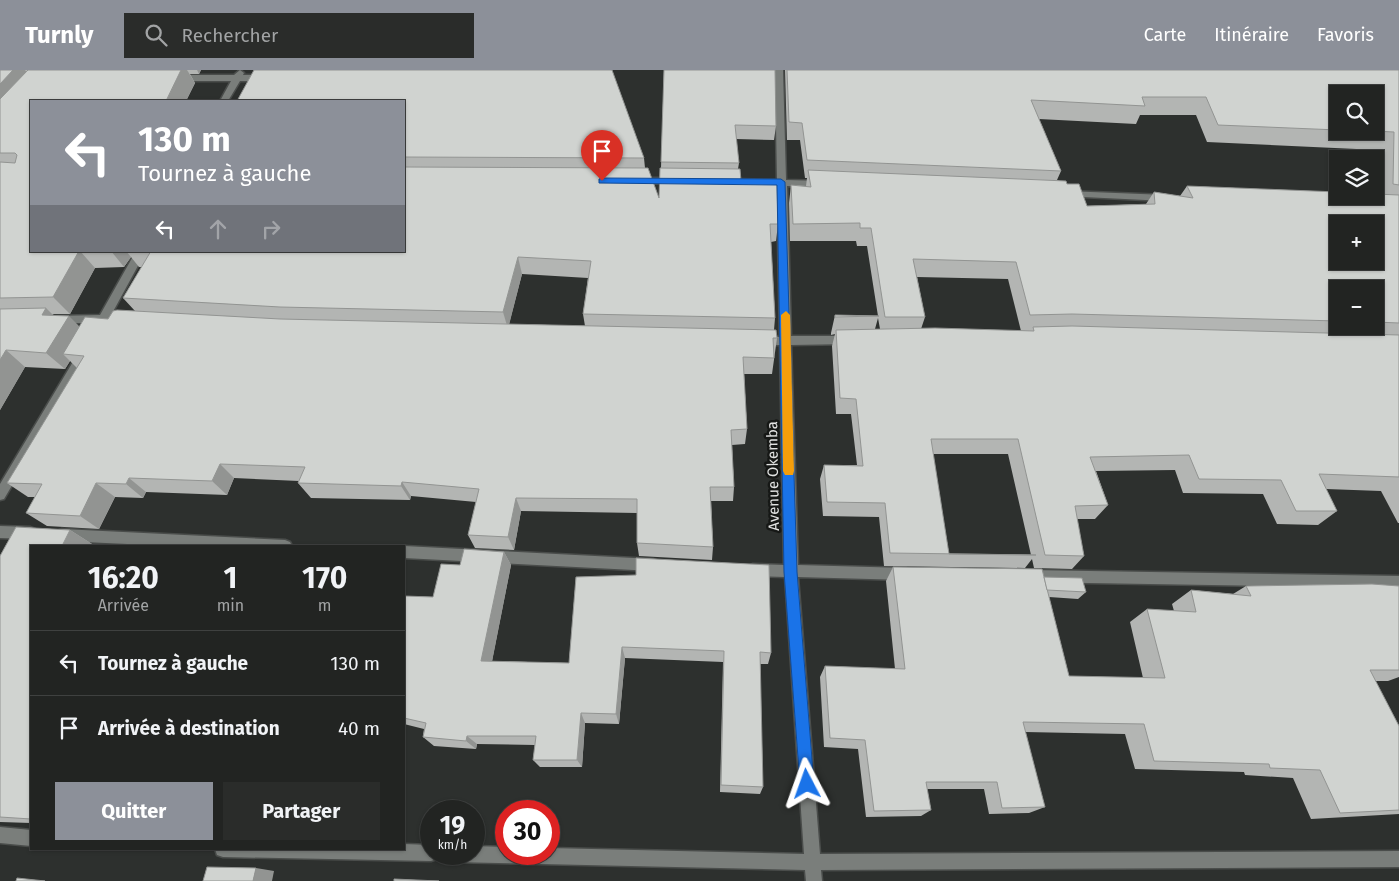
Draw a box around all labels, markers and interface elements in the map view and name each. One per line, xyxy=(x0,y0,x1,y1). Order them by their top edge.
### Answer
search box xyxy=(124,13,474,58)
text: Turnly xyxy=(25,21,94,49)
icon: search xyxy=(142,21,170,49)
text: Rechercher xyxy=(182,24,278,47)
text: Carte xyxy=(1144,24,1186,46)
text: Itinéraire xyxy=(1214,24,1289,46)
text: Favoris xyxy=(1317,24,1374,46)
map controls xyxy=(1329,85,1384,335)
button: search xyxy=(1329,85,1384,140)
text: 130 m xyxy=(138,118,231,160)
icon: left xyxy=(55,120,120,185)
pin xyxy=(581,130,623,181)
icon: arrive xyxy=(588,137,616,165)
button: layers xyxy=(1329,150,1384,205)
text: Tournez à gauche xyxy=(138,160,311,187)
icon: left xyxy=(151,215,179,243)
icon: ahead xyxy=(204,215,232,243)
icon: right xyxy=(257,215,285,243)
button: + xyxy=(1329,215,1384,270)
button: − xyxy=(1329,280,1384,335)
street label: Avenue Okemba xyxy=(763,421,783,531)
text: 16:20 xyxy=(88,560,159,596)
text: 1 xyxy=(223,560,237,596)
text: 170 xyxy=(302,560,347,596)
text: Arrivée xyxy=(98,596,149,615)
text: min xyxy=(217,596,244,615)
text: m xyxy=(318,596,331,615)
icon: left xyxy=(55,649,83,677)
text: Tournez à gauche xyxy=(98,652,248,675)
text: 130 m xyxy=(330,652,380,675)
icon: arrive xyxy=(55,714,83,742)
text: Arrivée à destination xyxy=(98,717,280,740)
text: 40 m xyxy=(338,717,380,740)
position arrow xyxy=(780,757,832,809)
button: Quitter xyxy=(55,782,213,840)
button: Partager xyxy=(223,782,380,840)
speed limit sign: 30 xyxy=(495,800,560,865)
text: 19 xyxy=(440,811,465,841)
text: km/h xyxy=(438,838,467,852)

